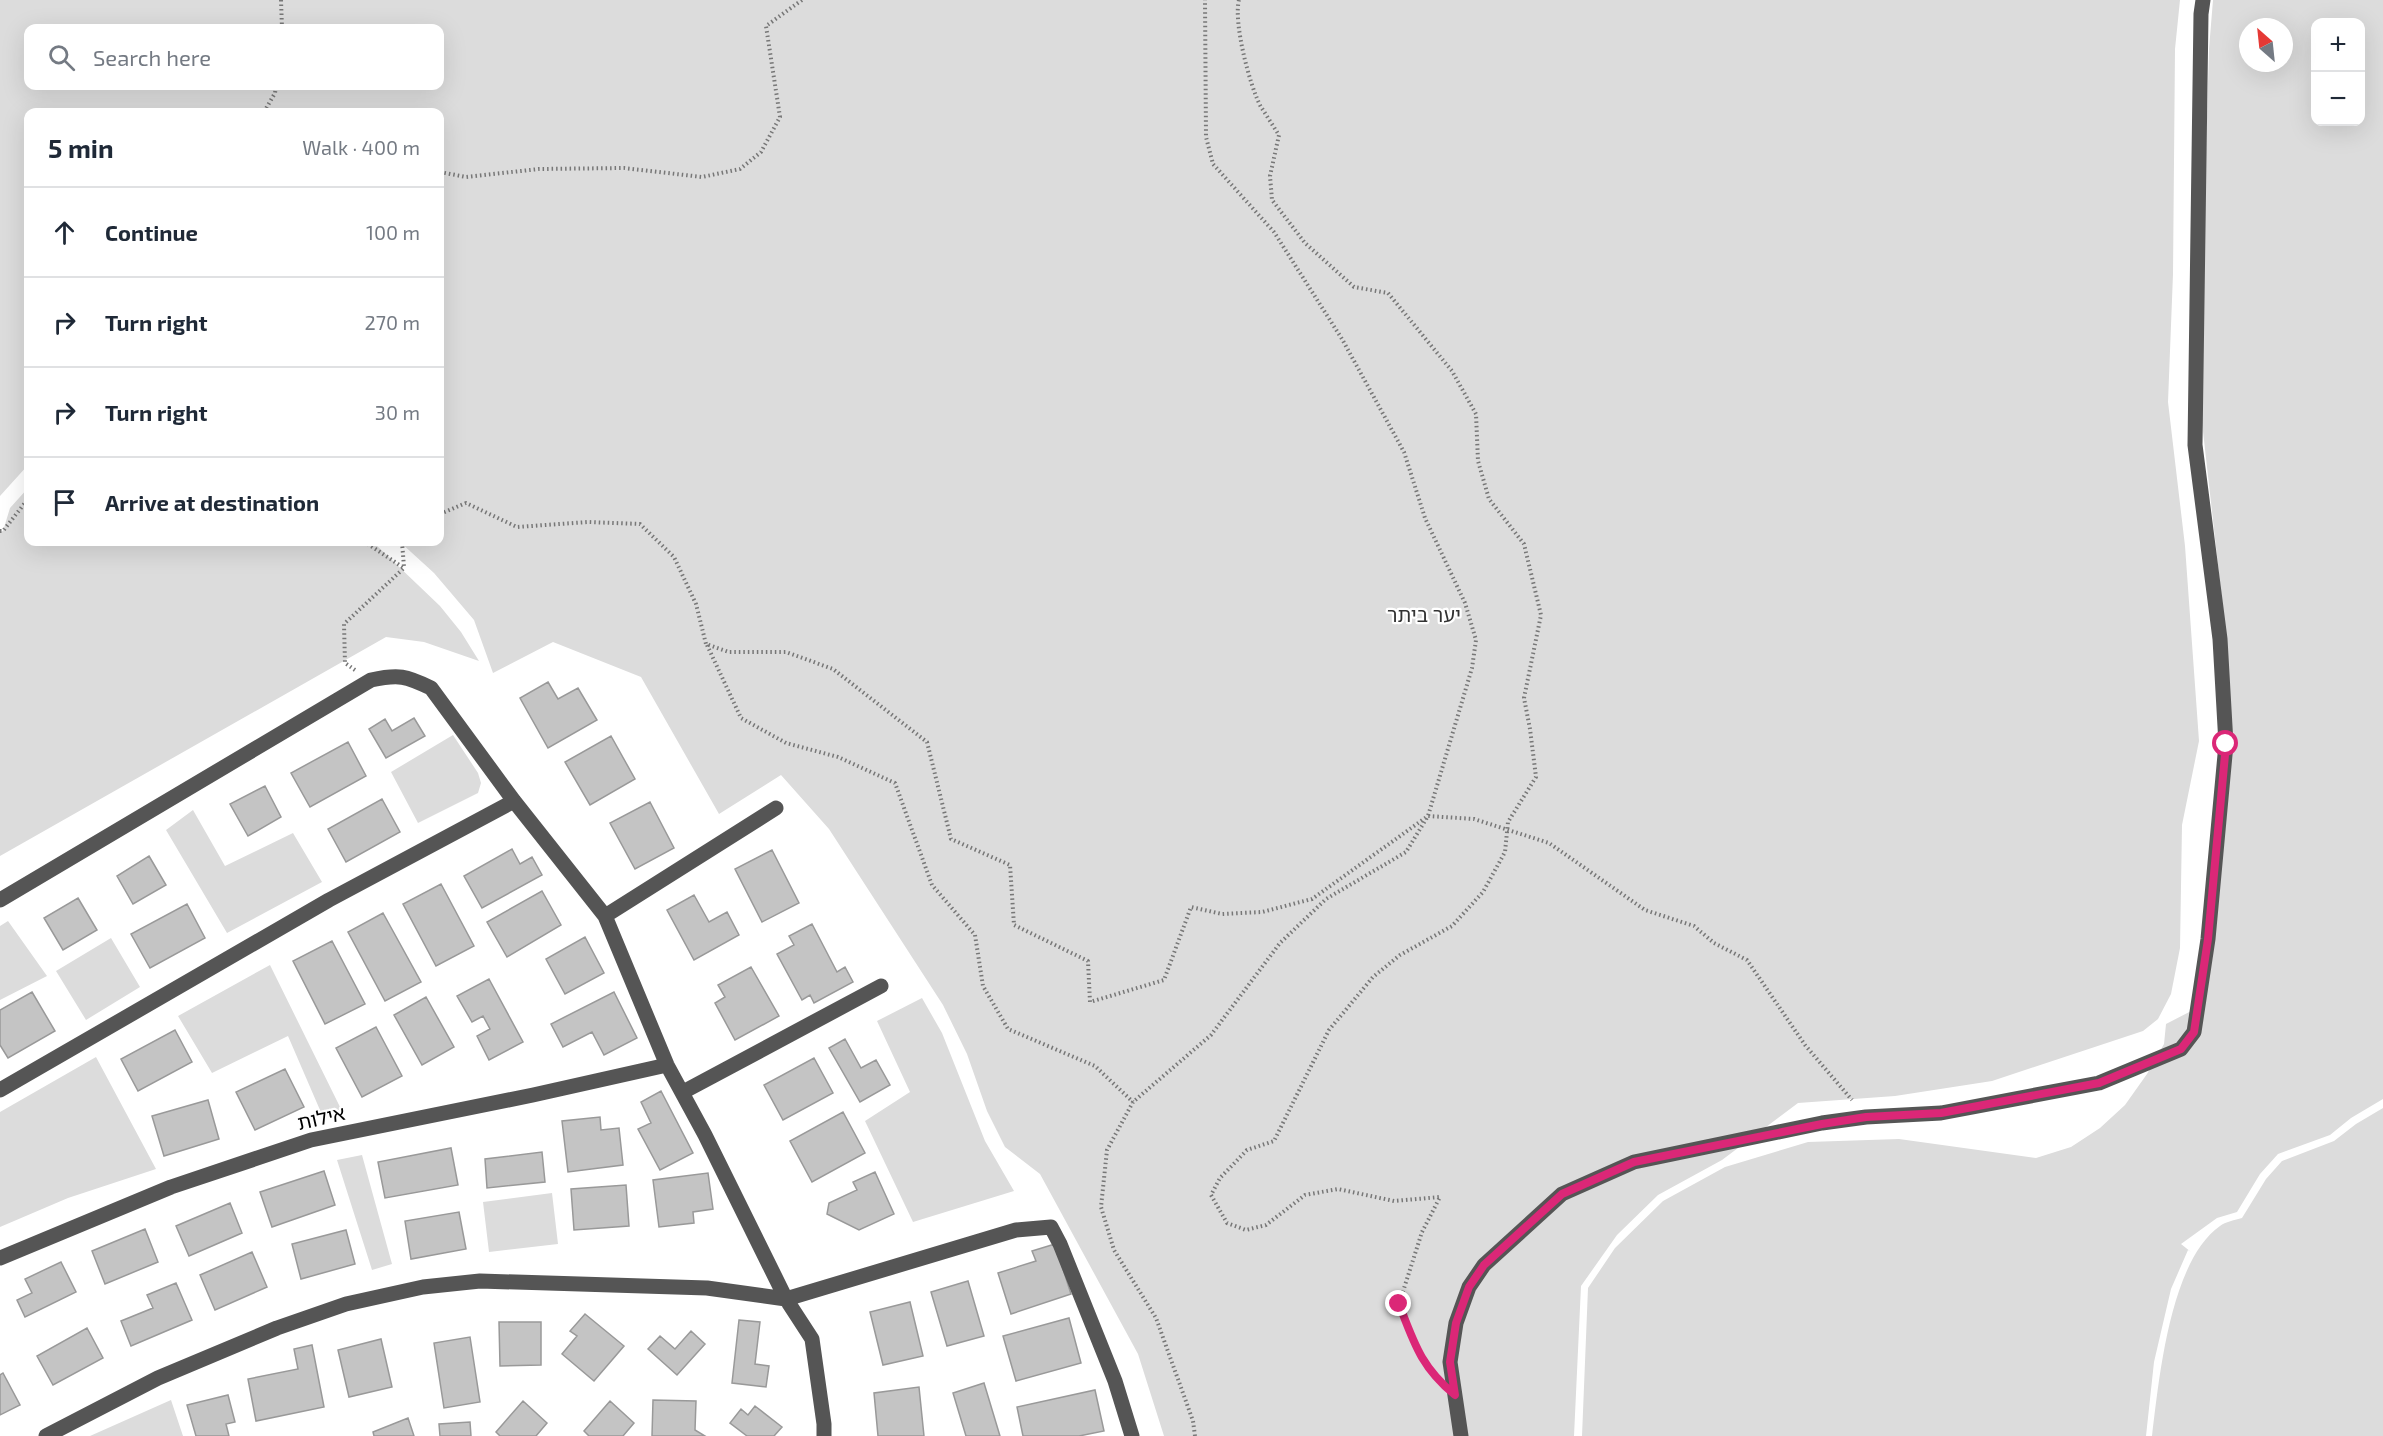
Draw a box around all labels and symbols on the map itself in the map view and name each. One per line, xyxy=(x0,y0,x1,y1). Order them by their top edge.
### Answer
north arrow xyxy=(2239,18,2293,72)
park label: יער ביתר xyxy=(1387,602,1461,626)
route start xyxy=(2212,730,2238,756)
street label: אילות xyxy=(295,1100,347,1134)
route end xyxy=(1385,1290,1411,1316)

